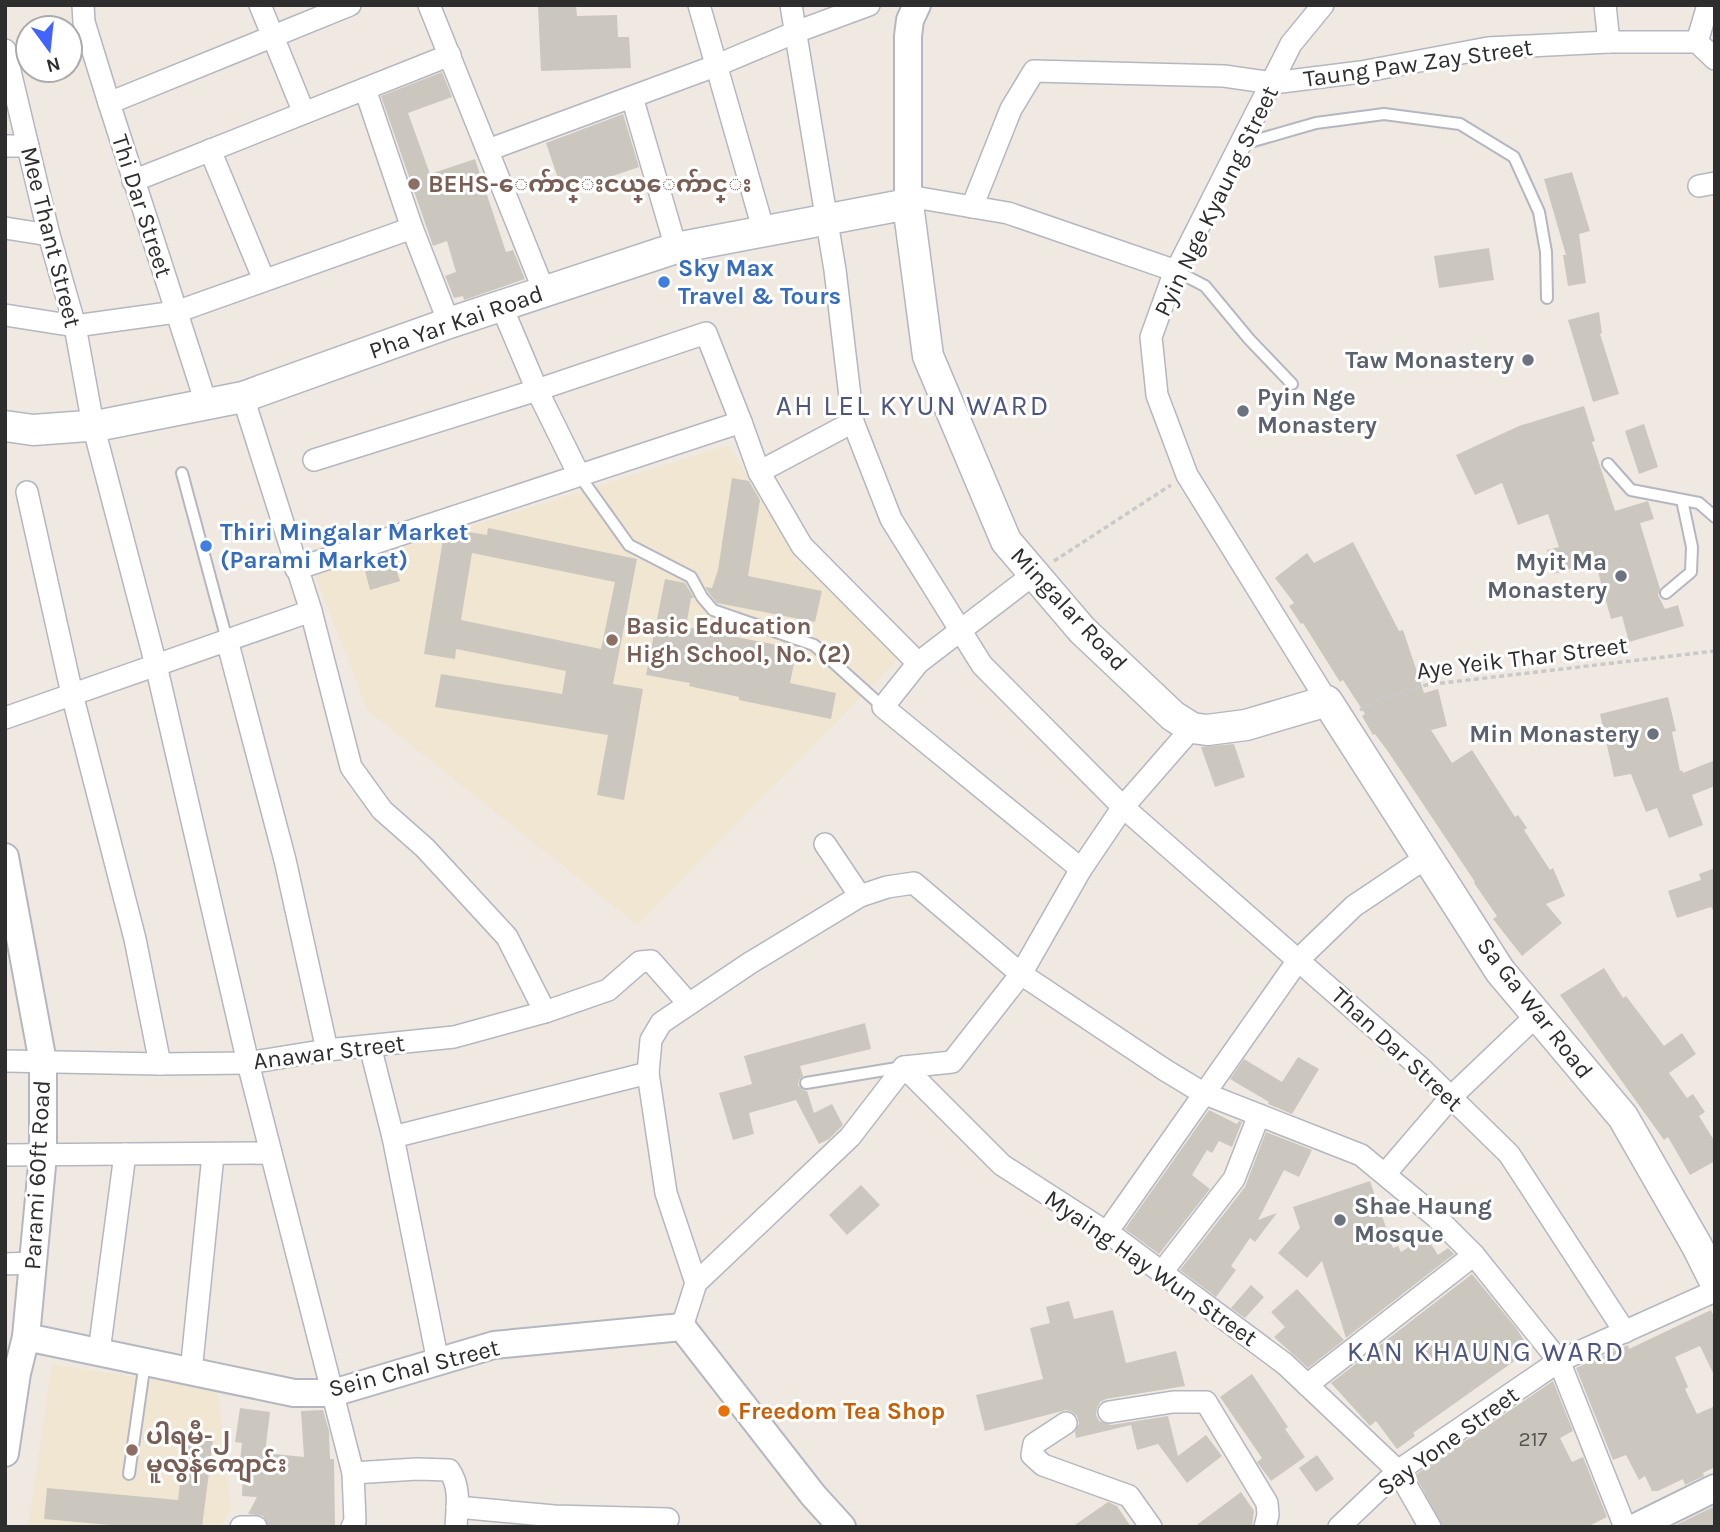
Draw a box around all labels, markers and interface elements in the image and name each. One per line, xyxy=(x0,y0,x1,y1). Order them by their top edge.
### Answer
north arrow xyxy=(14,14,84,84)
street label: Taung Paw Zay Street xyxy=(1302,33,1534,93)
text: N xyxy=(44,52,63,77)
street label: Pyin Nge Kyaung Street xyxy=(1148,81,1284,321)
street label: Thi Dar Street xyxy=(106,131,178,281)
street label: Mee Thant Street xyxy=(15,144,87,330)
place label: BEHS-ေက်ာင္းငယ္ေက်ာင္း xyxy=(428,168,752,203)
marker: BEHS-ေက်ာင္းငယ္ေက်ာင္း xyxy=(406,176,422,192)
place label: Sky Max Travel & Tours xyxy=(678,254,841,310)
marker: Sky Max Travel & Tours xyxy=(656,274,672,290)
street label: Pha Yar Kai Road xyxy=(365,279,547,365)
place label: Taw Monastery xyxy=(1345,346,1514,374)
marker: Taw Monastery xyxy=(1520,352,1536,368)
place label: Pyin Nge Monastery xyxy=(1257,383,1377,439)
district label: AH LEL KYUN WARD xyxy=(776,389,1050,422)
marker: Pyin Nge Monastery xyxy=(1235,403,1251,419)
place label: Thiri Mingalar Market (Parami Market) xyxy=(220,518,468,574)
marker: Thiri Mingalar Market (Parami Market) xyxy=(198,538,214,554)
street label: Mingalar Road xyxy=(1005,542,1133,676)
place label: Myit Ma Monastery xyxy=(1487,548,1607,604)
marker: Myit Ma Monastery xyxy=(1613,568,1629,584)
place label: Basic Education High School, No. (2) xyxy=(626,612,851,668)
street label: Aye Yeik Thar Street xyxy=(1415,631,1629,685)
marker: Basic Education High School, No. (2) xyxy=(604,632,620,648)
place label: Min Monastery xyxy=(1469,720,1639,748)
marker: Min Monastery xyxy=(1645,726,1661,742)
street label: Sa Ga War Road xyxy=(1471,932,1599,1084)
street label: Than Dar Street xyxy=(1326,981,1468,1117)
street label: Anawar Street xyxy=(252,1029,406,1075)
street label: Parami 60ft Road xyxy=(18,1079,56,1271)
street label: Myaing Hay Wun Street xyxy=(1039,1184,1263,1352)
place label: Shae Haung Mosque xyxy=(1354,1192,1492,1248)
marker: Shae Haung Mosque xyxy=(1332,1212,1348,1228)
street label: Sein Chal Street xyxy=(326,1333,502,1403)
district label: KAN KHAUNG WARD xyxy=(1347,1335,1625,1368)
street label: Say Yone Street xyxy=(1372,1380,1524,1502)
place label: Freedom Tea Shop xyxy=(738,1397,945,1425)
marker: Freedom Tea Shop xyxy=(716,1403,732,1419)
place label: ပါရမီ-၂ မူလွန်ကျောင်း xyxy=(146,1420,287,1484)
house number: 217 xyxy=(1519,1427,1548,1451)
marker: ပါရမီ-၂ မူလွန်ကျောင်း xyxy=(124,1442,140,1458)

